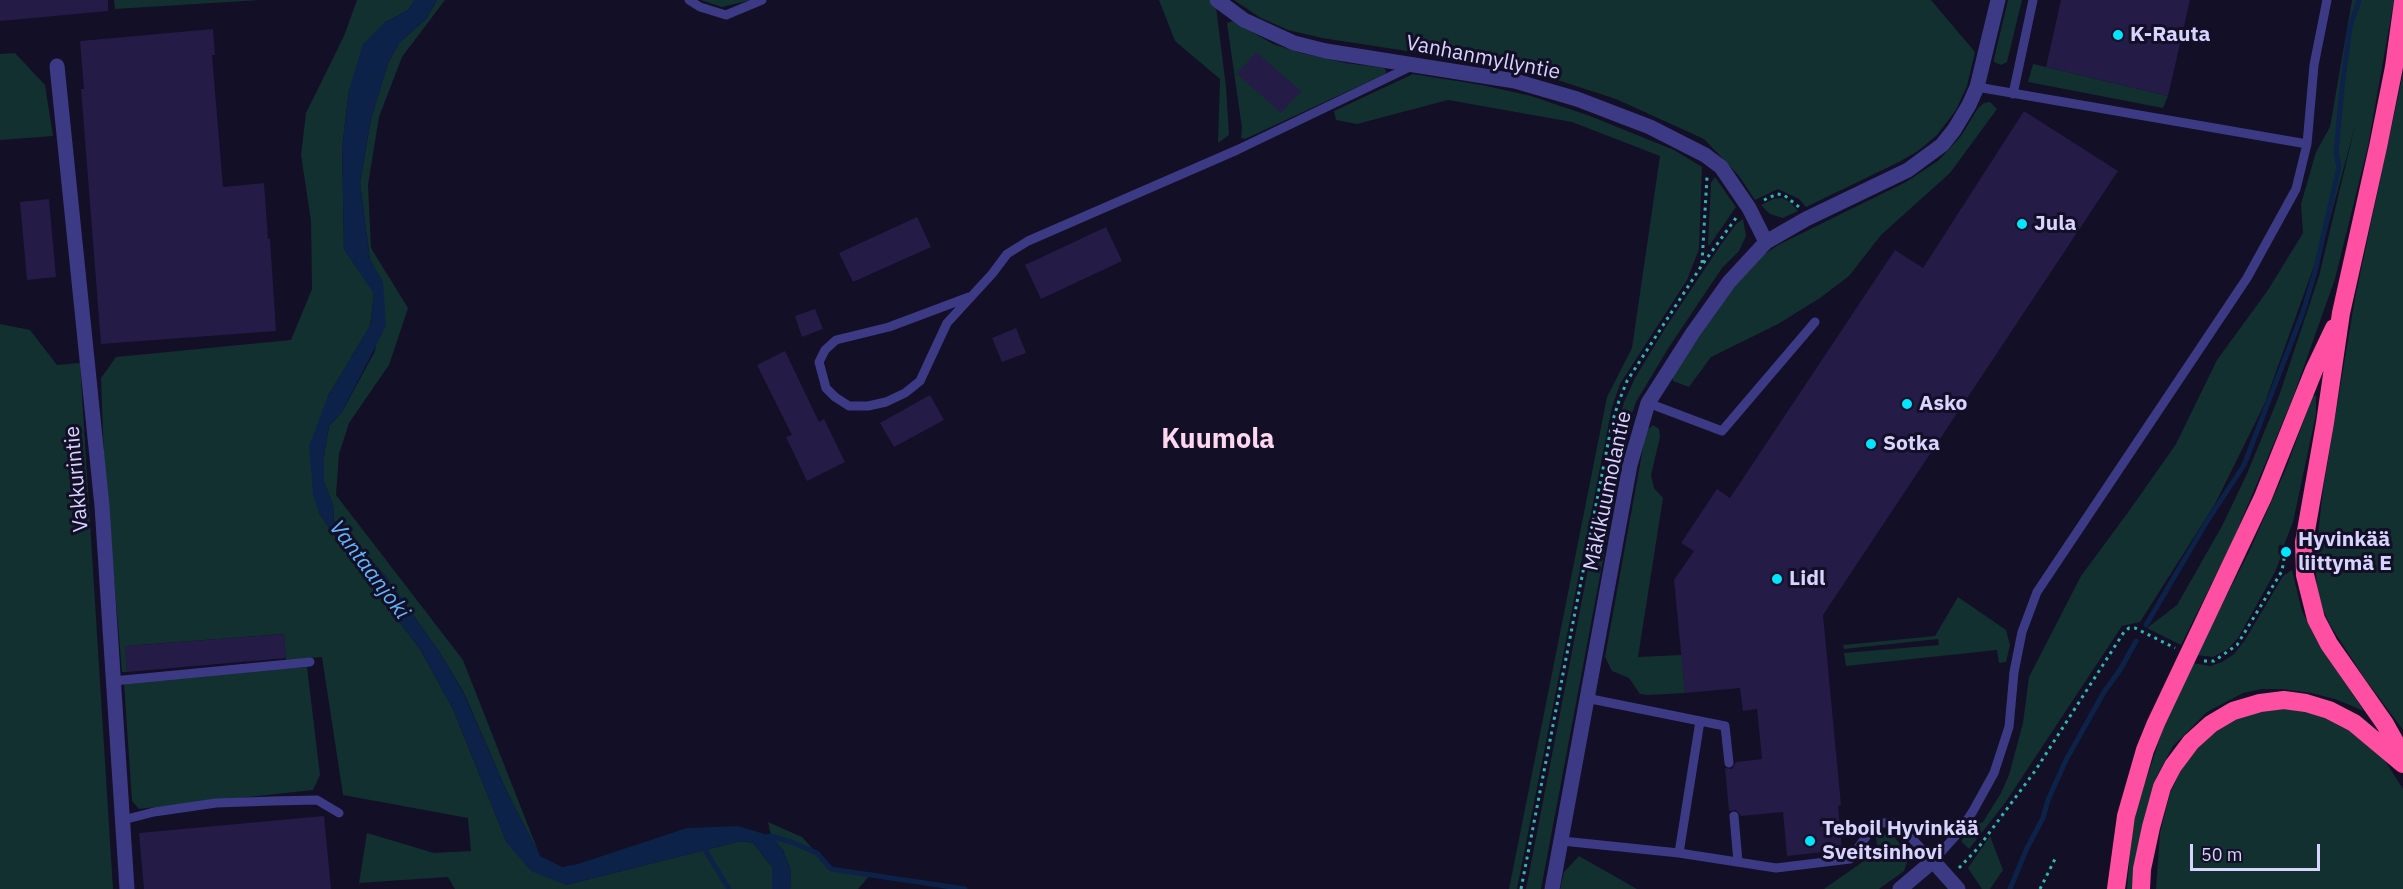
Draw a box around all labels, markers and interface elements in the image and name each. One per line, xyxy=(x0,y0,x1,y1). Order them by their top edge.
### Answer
place label: K-Rauta xyxy=(2130,22,2211,48)
marker: K-Rauta xyxy=(2111,28,2125,42)
street label: Vanhanmyllyntie xyxy=(1404,31,1562,85)
place label: Jula xyxy=(2034,211,2077,237)
marker: Jula xyxy=(2015,217,2029,231)
place label: Asko xyxy=(1919,391,1967,417)
marker: Asko xyxy=(1900,397,1914,411)
street label: Mäkikuumolantie xyxy=(1579,409,1637,573)
district label: Kuumola xyxy=(1161,424,1275,456)
street label: Vakkurintie xyxy=(60,425,94,533)
place label: Sotka xyxy=(1883,431,1940,457)
marker: Sotka xyxy=(1864,437,1878,451)
water label: Vantaanjoki xyxy=(323,515,415,625)
place label: Hyvinkää liittymä E xyxy=(2298,527,2392,577)
marker: Hyvinkää liittymä E xyxy=(2279,545,2293,559)
place label: Lidl xyxy=(1789,566,1825,592)
marker: Lidl xyxy=(1770,572,1784,586)
place label: Teboil Hyvinkää Sveitsinhovi xyxy=(1822,816,1979,866)
scale bar xyxy=(2193,832,2324,870)
marker: Teboil Hyvinkää Sveitsinhovi xyxy=(1803,834,1817,848)
text: 50 m xyxy=(2201,843,2243,866)

